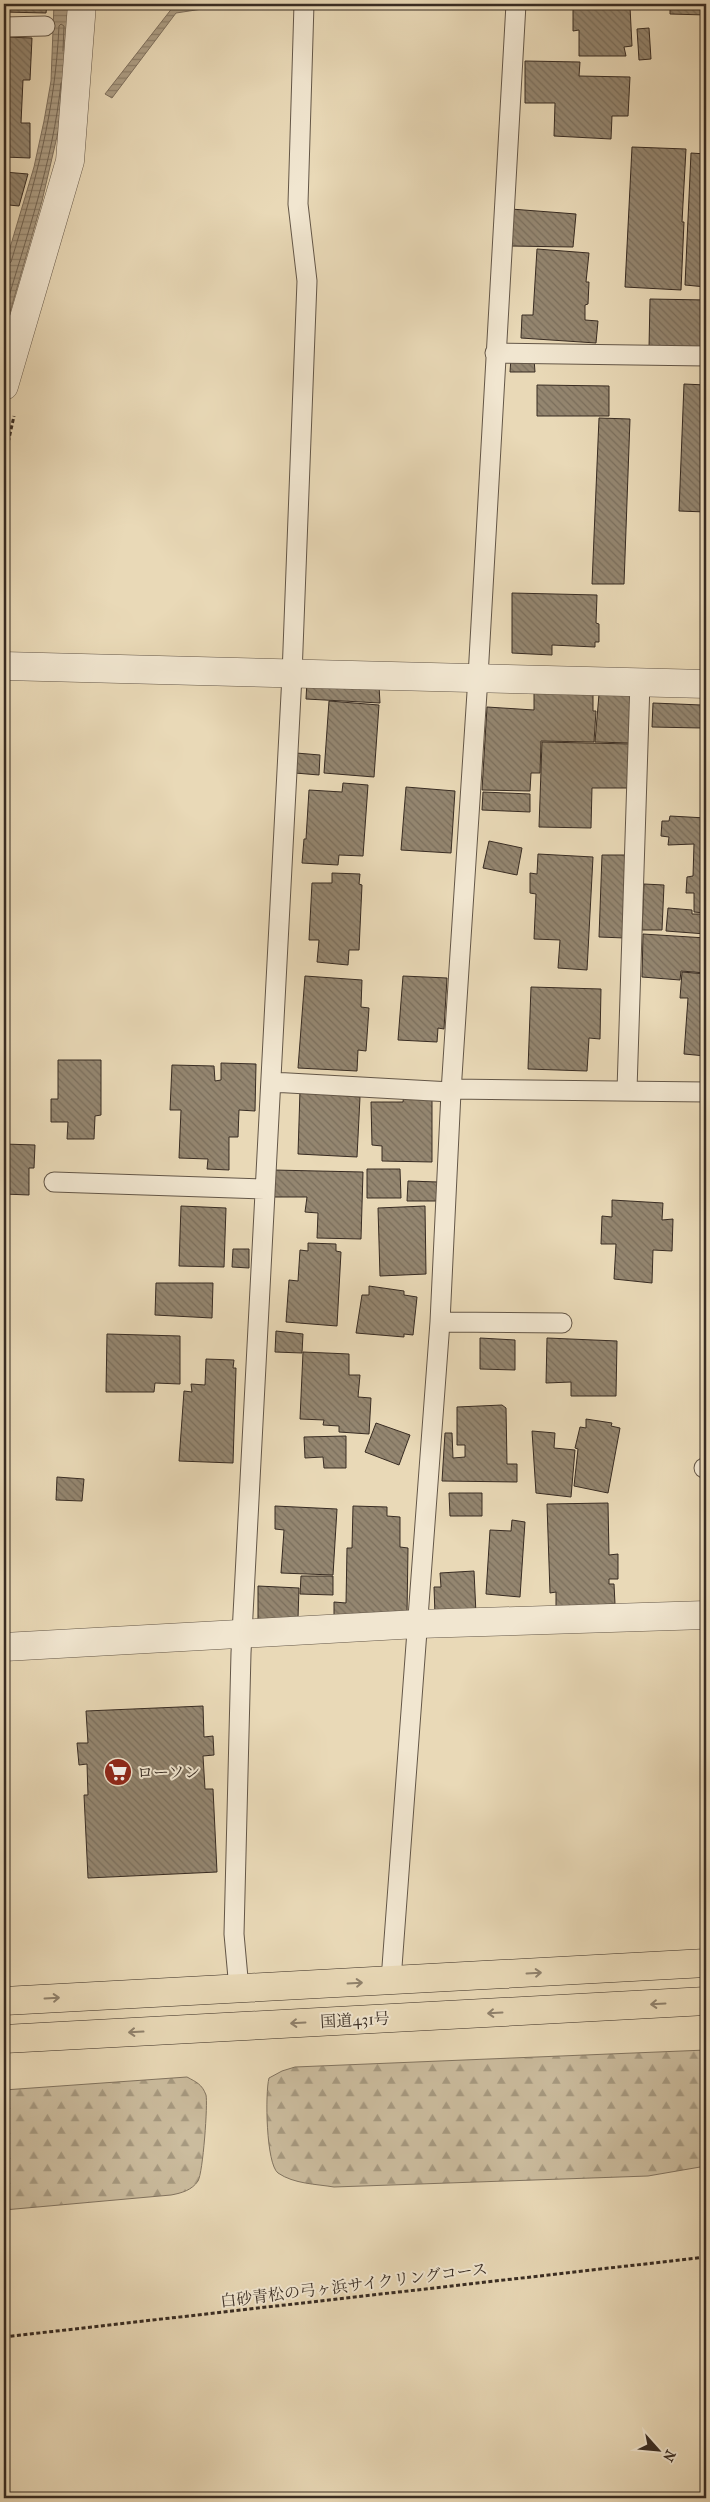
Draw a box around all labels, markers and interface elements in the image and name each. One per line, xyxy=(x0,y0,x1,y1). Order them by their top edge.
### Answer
supermarket icon: ローソン xyxy=(103,1757,133,1787)
place label: ローソン xyxy=(137,1763,200,1782)
one-way arrow xyxy=(526,1968,542,1977)
one-way arrow xyxy=(346,1978,362,1987)
one-way arrow xyxy=(44,1994,60,2003)
one-way arrow xyxy=(650,1999,666,2008)
one-way arrow xyxy=(488,2008,504,2017)
street label: 国道431号 xyxy=(320,2009,390,2031)
one-way arrow xyxy=(290,2019,306,2028)
one-way arrow xyxy=(128,2028,144,2037)
street label: 白砂青松の弓ヶ浜サイクリングコース xyxy=(219,2259,489,2311)
north arrow xyxy=(632,2424,682,2474)
text: N xyxy=(659,2447,679,2465)

